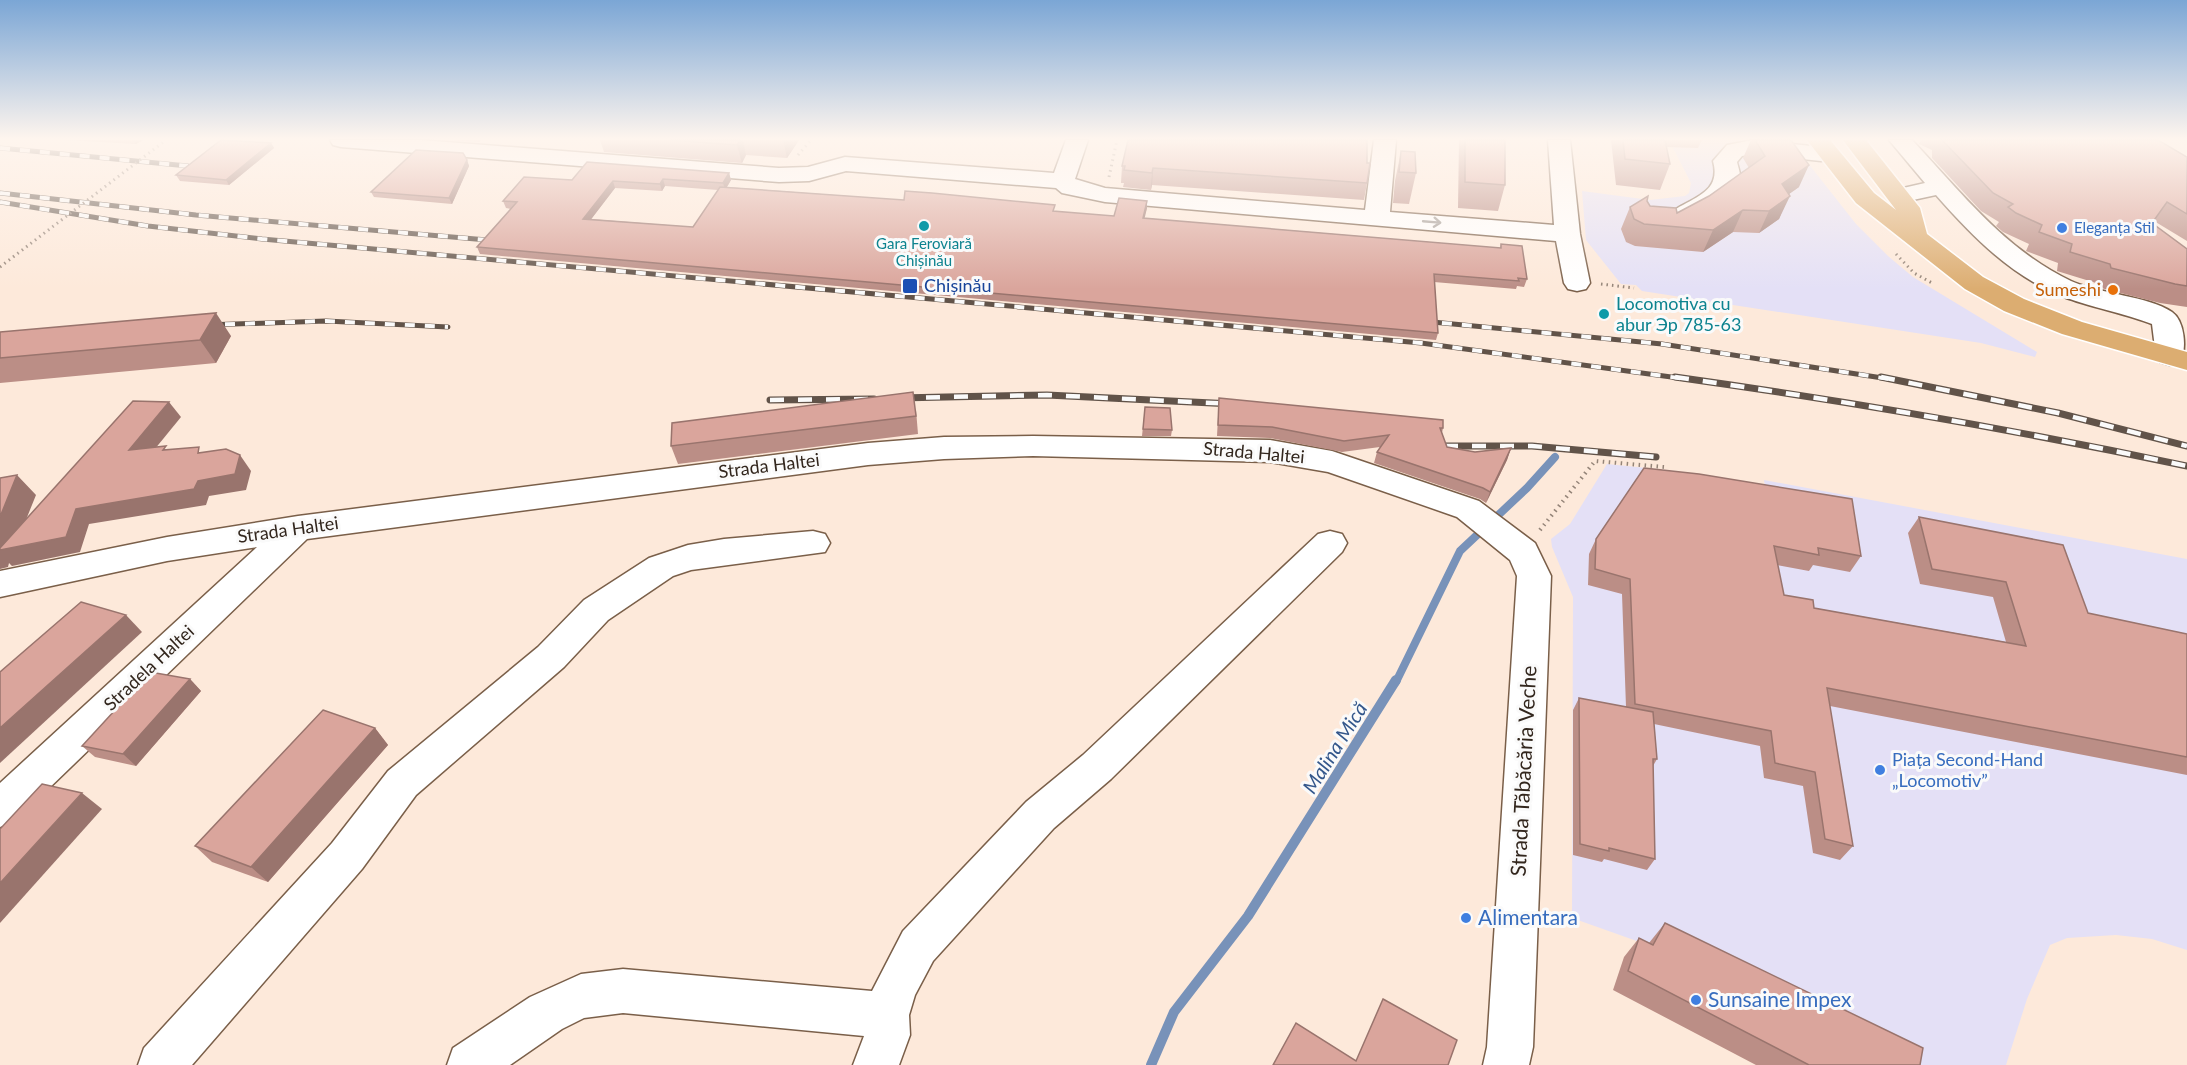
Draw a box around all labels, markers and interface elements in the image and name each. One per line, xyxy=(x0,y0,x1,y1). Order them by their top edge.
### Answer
one-way arrow xyxy=(1422,217,1442,228)
place label: Eleganța Stil xyxy=(2074,218,2155,236)
marker: Gara Feroviară Chișinău xyxy=(917,219,931,233)
marker: Eleganța Stil xyxy=(2055,221,2069,235)
place label: Gara Feroviară Chișinău xyxy=(876,234,972,269)
place label: Chișinău xyxy=(924,274,992,296)
marker: Chișinău xyxy=(901,277,919,295)
place label: Sumeshi xyxy=(2035,278,2101,300)
marker: Sumeshi xyxy=(2106,283,2120,297)
place label: Locomotiva cu abur Эр 785-63 xyxy=(1616,292,1741,335)
marker: Locomotiva cu abur Эр 785-63 xyxy=(1597,307,1611,321)
street label: Strada Haltei xyxy=(1202,437,1306,467)
street label: Strada Haltei xyxy=(717,448,821,482)
street label: Strada Haltei xyxy=(236,511,340,547)
street label: Stradela Haltei xyxy=(99,620,198,715)
street label: Strada Tăbăcăria Veche xyxy=(1504,665,1541,877)
water label: Malina Mică xyxy=(1297,698,1372,797)
place label: Piața Second-Hand „Locomotiv” xyxy=(1892,748,2043,791)
marker: Piața Second-Hand „Locomotiv” xyxy=(1873,763,1887,777)
place label: Alimentara xyxy=(1478,904,1578,929)
marker: Alimentara xyxy=(1459,911,1473,925)
place label: Sunsaine Impex xyxy=(1708,986,1852,1011)
marker: Sunsaine Impex xyxy=(1689,993,1703,1007)

